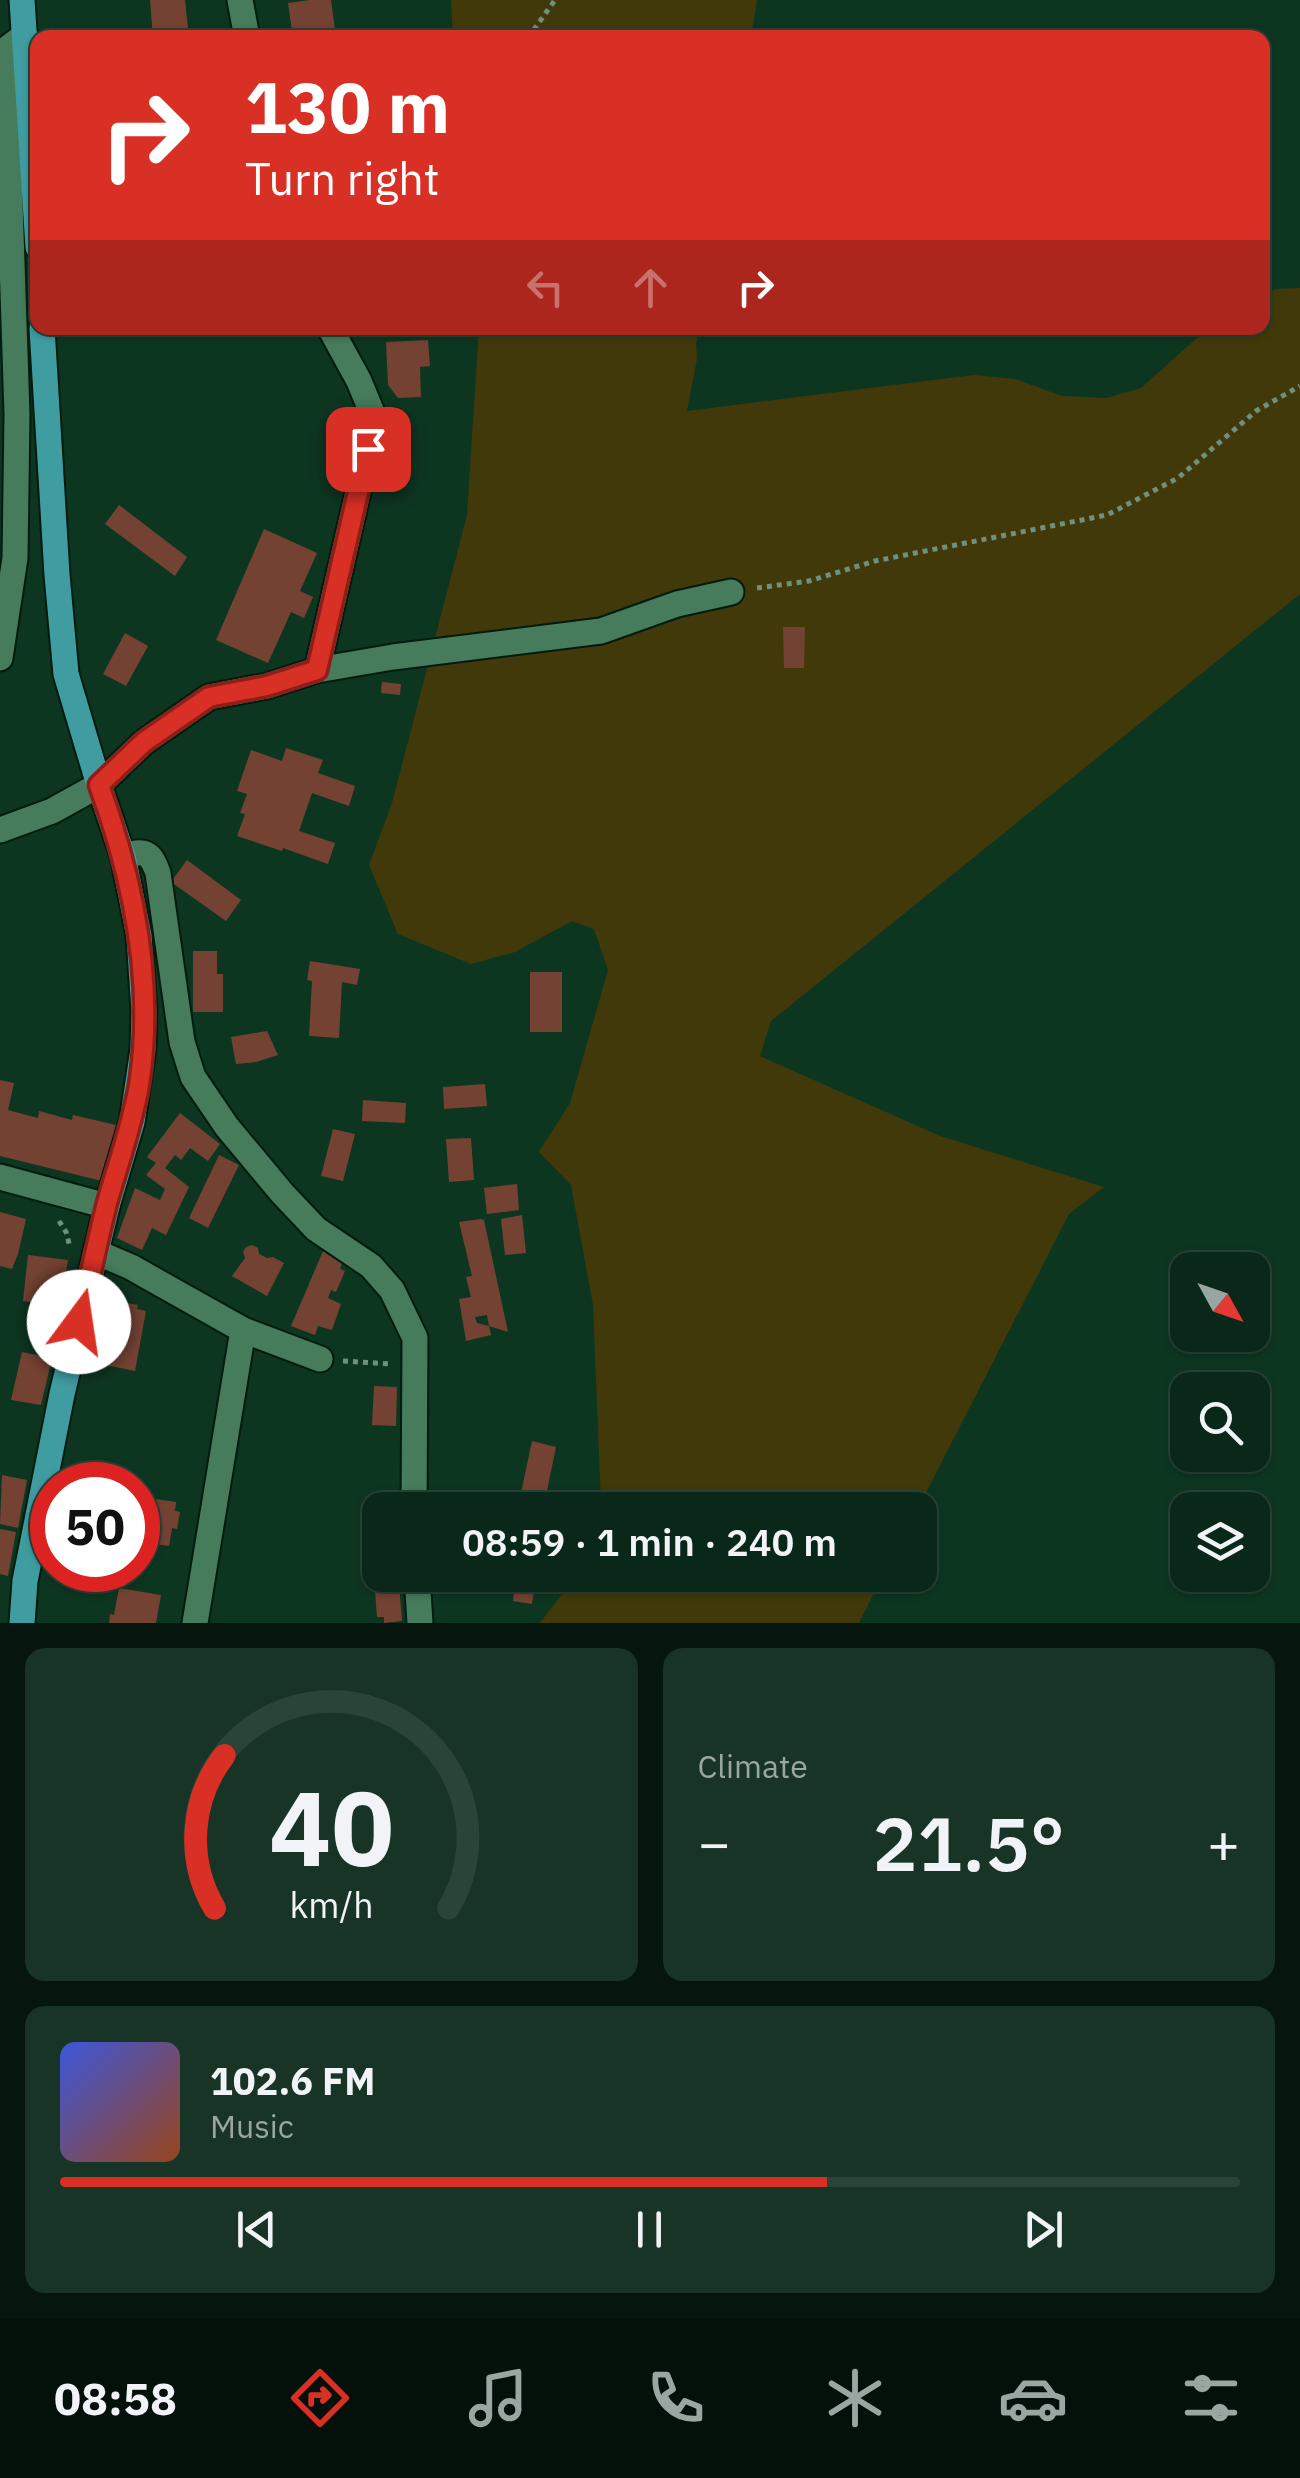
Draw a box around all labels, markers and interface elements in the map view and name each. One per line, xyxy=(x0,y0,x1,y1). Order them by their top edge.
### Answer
text: 130 m xyxy=(245,61,450,152)
icon: right xyxy=(80,70,210,200)
text: Turn right xyxy=(245,149,440,207)
icon: left xyxy=(518,260,573,315)
icon: ahead xyxy=(623,260,678,315)
icon: right xyxy=(728,260,783,315)
pin xyxy=(326,407,411,492)
icon: arrive xyxy=(341,422,396,477)
north arrow xyxy=(1170,1252,1270,1352)
map controls xyxy=(1170,1252,1270,1592)
position arrow xyxy=(27,1270,131,1374)
button: search xyxy=(1170,1372,1270,1472)
speed limit sign: 50 xyxy=(30,1462,160,1592)
button: layers xyxy=(1170,1492,1270,1592)
text: 08:59 · 1 min · 240 m xyxy=(462,1517,837,1566)
text: Climate xyxy=(698,1745,808,1787)
text: 40 xyxy=(269,1759,394,1895)
text: 21.5° xyxy=(872,1794,1065,1892)
text: − xyxy=(698,1807,731,1878)
text: + xyxy=(1207,1807,1240,1878)
text: km/h xyxy=(289,1881,373,1928)
text: 102.6 FM xyxy=(210,2056,375,2105)
text: Music xyxy=(210,2105,294,2147)
icon: previous xyxy=(229,2202,284,2257)
icon: pause xyxy=(622,2202,677,2257)
icon: next xyxy=(1016,2202,1071,2257)
icon: directions xyxy=(285,2363,355,2433)
icon: music xyxy=(463,2363,533,2433)
icon: phone xyxy=(641,2363,711,2433)
icon: climate xyxy=(820,2363,890,2433)
icon: car xyxy=(998,2363,1068,2433)
icon: filters xyxy=(1176,2363,1246,2433)
text: 08:58 xyxy=(54,2369,177,2427)

